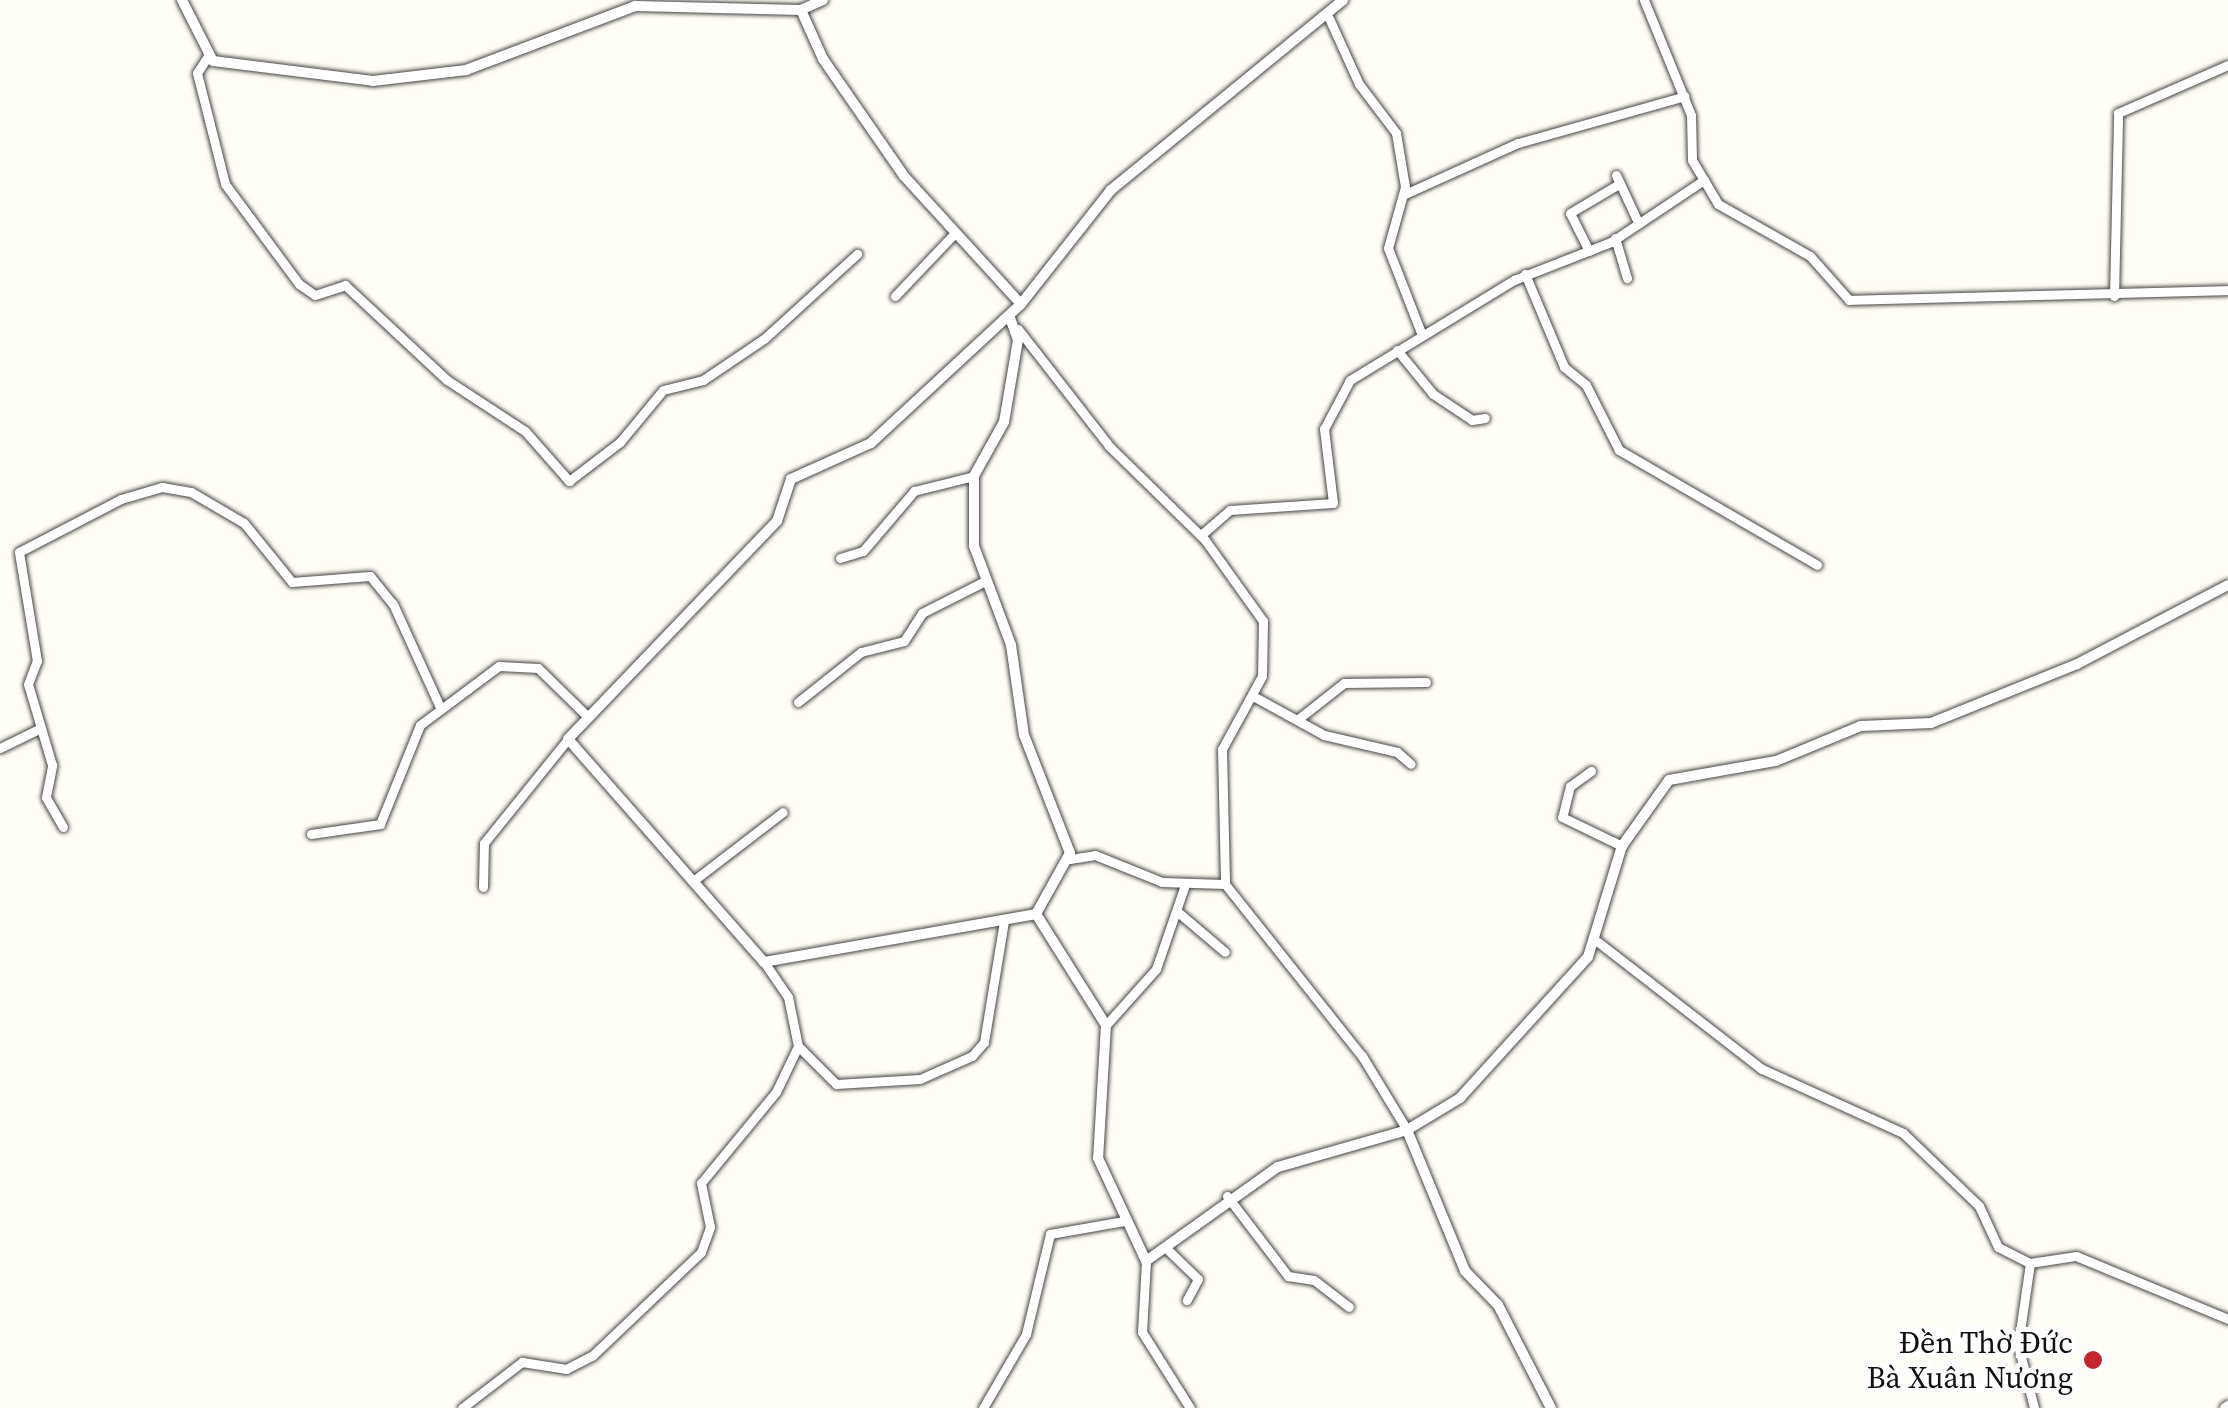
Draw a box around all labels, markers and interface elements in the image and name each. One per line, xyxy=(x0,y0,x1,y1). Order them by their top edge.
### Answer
place label: Đền Thờ Đức Bà Xuân Nương xyxy=(1867,1325,2073,1396)
marker: Đền Thờ Đức Bà Xuân Nương xyxy=(2082,1349,2104,1371)

